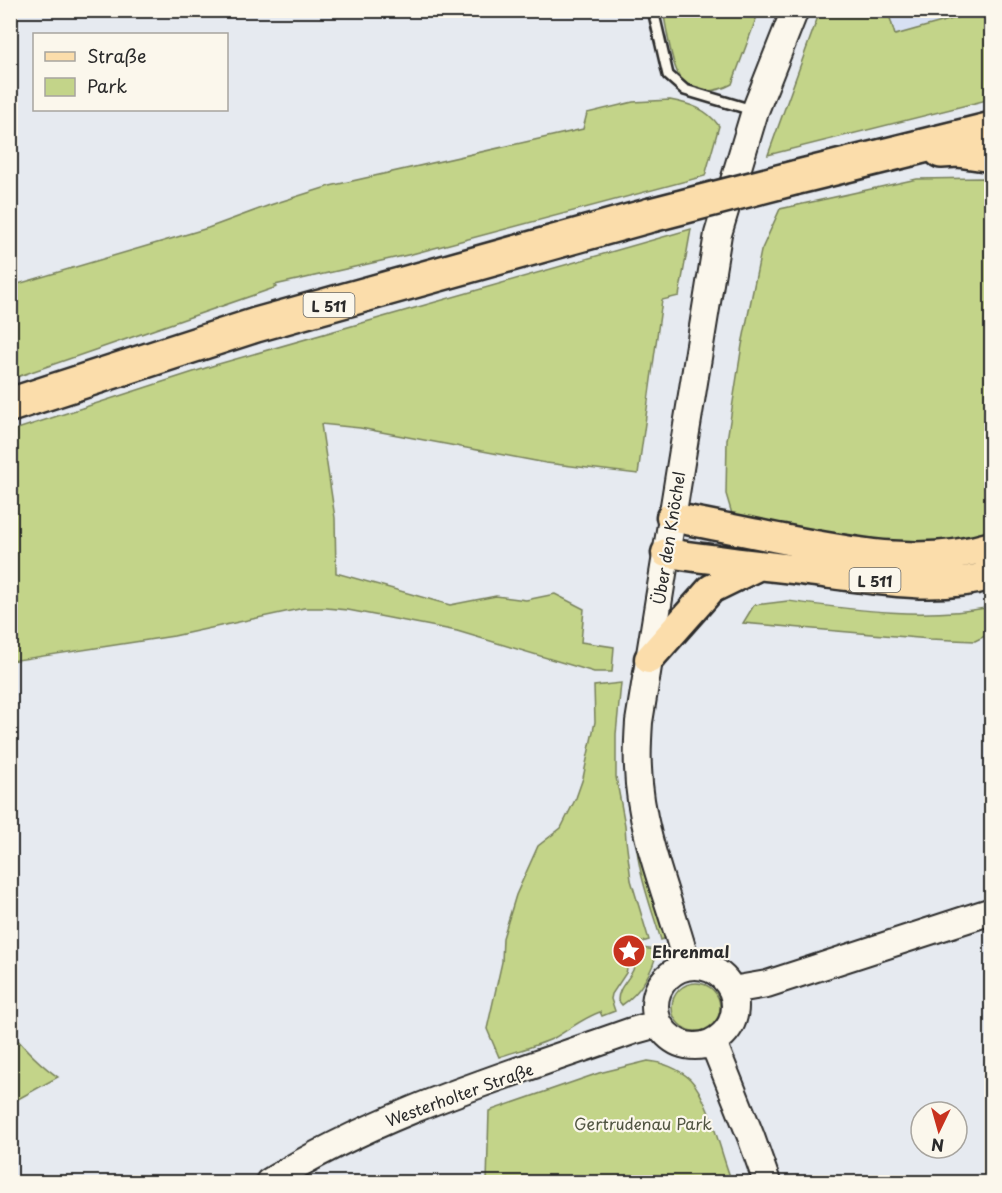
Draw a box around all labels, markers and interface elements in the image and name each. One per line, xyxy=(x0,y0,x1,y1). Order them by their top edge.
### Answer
legend xyxy=(33,33,228,111)
text: Straße xyxy=(87,42,147,69)
text: Park xyxy=(87,72,127,99)
road number: L 511 xyxy=(304,293,354,317)
street label: Über den Knöchel xyxy=(646,470,690,606)
road number: L 511 xyxy=(850,568,900,592)
place icon: Ehrenmal xyxy=(611,933,647,969)
place label: Ehrenmal xyxy=(652,939,730,963)
street label: Westerholter Straße xyxy=(382,1056,536,1132)
north arrow xyxy=(909,1100,969,1160)
park label: Gertrudenau Park xyxy=(574,1111,712,1135)
text: N xyxy=(930,1133,945,1158)

